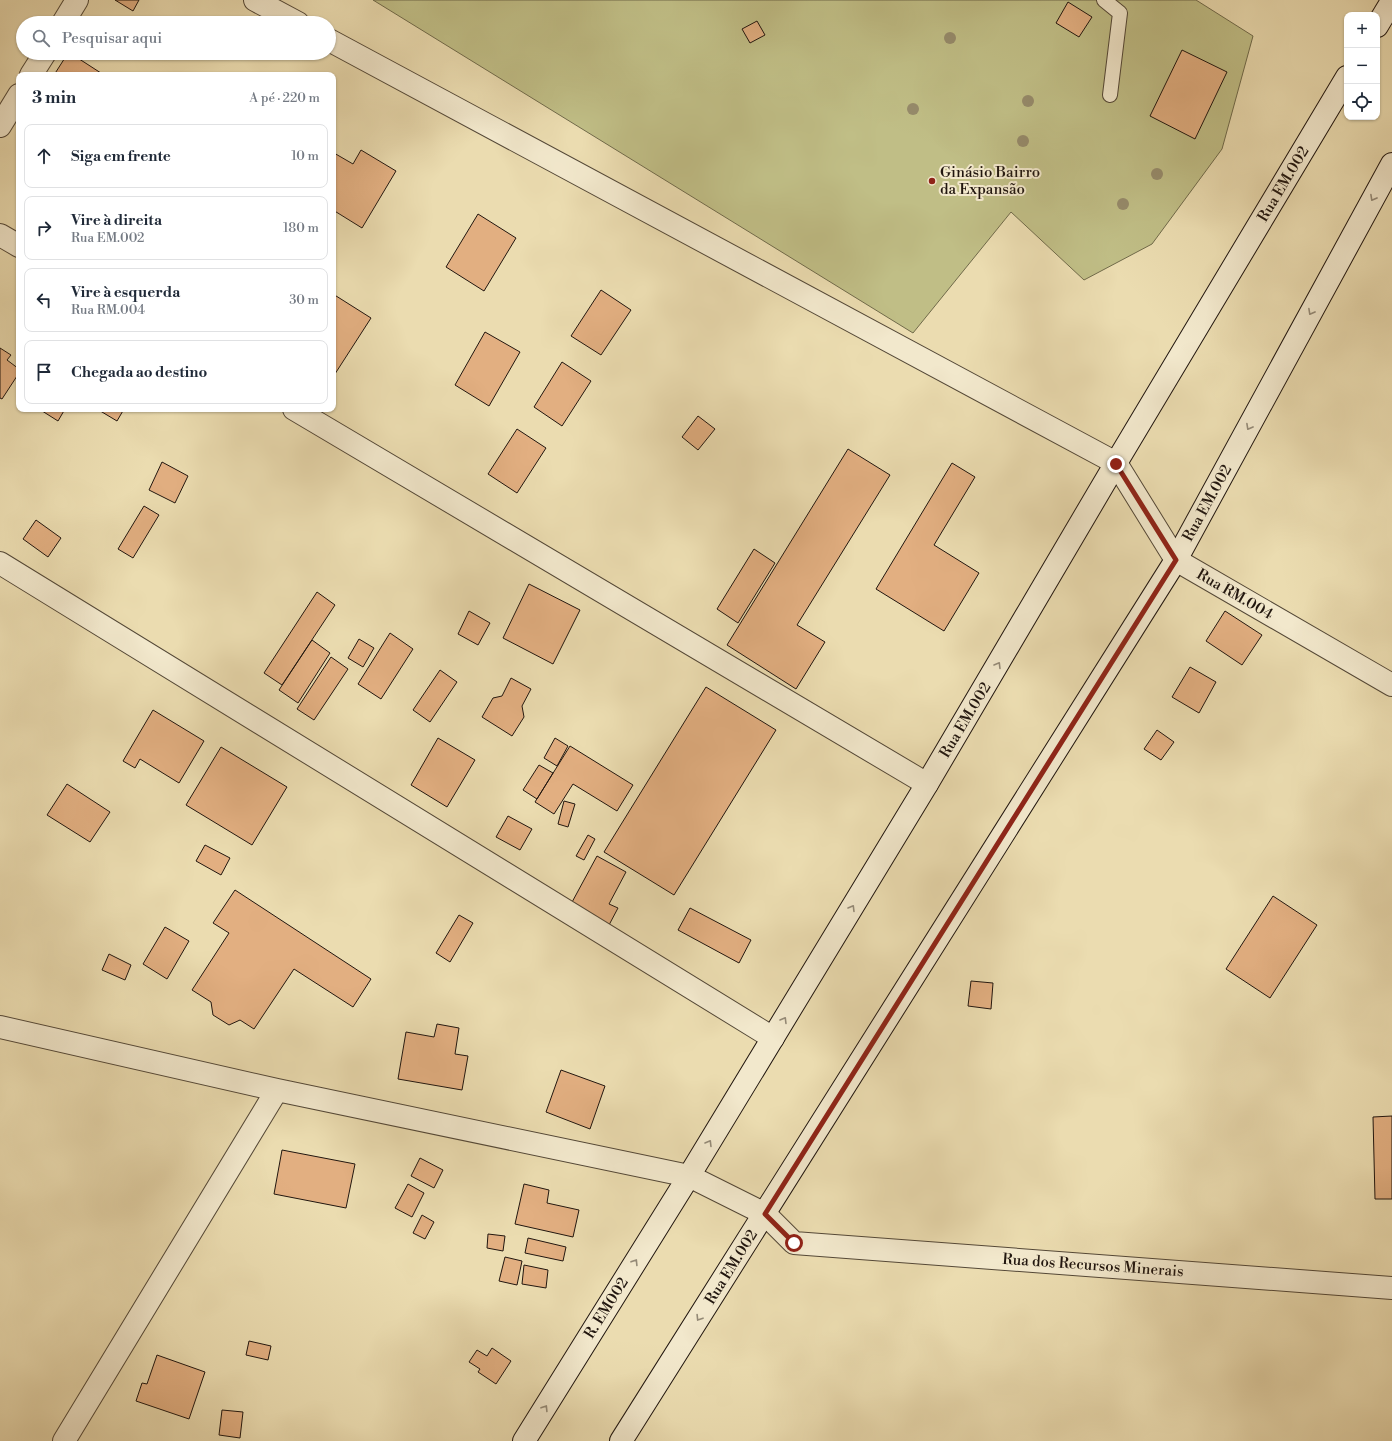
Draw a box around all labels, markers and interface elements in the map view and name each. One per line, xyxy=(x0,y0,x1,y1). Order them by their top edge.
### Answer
map controls xyxy=(1344,12,1380,120)
button: + xyxy=(1344,12,1380,48)
search box xyxy=(16,16,336,60)
icon: search xyxy=(30,27,52,49)
text: Pesquisar aqui xyxy=(62,29,162,48)
button: − xyxy=(1344,48,1380,84)
button: locate xyxy=(1344,84,1380,120)
text: 3 min xyxy=(32,87,76,109)
text: A pé · 220 m xyxy=(249,90,320,106)
street label: Rua EM.002 xyxy=(1253,143,1313,225)
icon: ahead xyxy=(33,145,55,167)
text: Siga em frente xyxy=(71,147,171,166)
text: 10 m xyxy=(291,148,319,164)
place label: Ginásio Bairro da Expansão xyxy=(940,163,1040,199)
marker: Ginásio Bairro da Expansão xyxy=(927,176,937,186)
one-way arrow xyxy=(1371,194,1378,202)
text: Vire à direita xyxy=(71,211,162,230)
icon: right xyxy=(33,217,55,239)
text: 180 m xyxy=(283,220,319,236)
text: Rua EM.002 xyxy=(71,230,145,246)
text: Vire à esquerda xyxy=(71,283,180,302)
icon: left xyxy=(33,289,55,311)
text: 30 m xyxy=(289,292,319,308)
text: Rua RM.004 xyxy=(71,302,145,318)
one-way arrow xyxy=(1308,308,1316,316)
icon: arrive xyxy=(33,361,55,383)
text: Chegada ao destino xyxy=(71,363,207,382)
one-way arrow xyxy=(1246,422,1253,430)
route end xyxy=(1107,455,1125,473)
street label: Rua EM.002 xyxy=(1179,462,1236,545)
street label: Rua RM.004 xyxy=(1193,565,1277,624)
one-way arrow xyxy=(993,662,1000,669)
street label: Rua EM.002 xyxy=(935,679,995,761)
one-way arrow xyxy=(847,905,854,912)
one-way arrow xyxy=(779,1017,786,1024)
one-way arrow xyxy=(705,1140,712,1147)
street label: Rua EM.002 xyxy=(701,1226,762,1308)
route start xyxy=(785,1234,803,1252)
street label: Rua dos Recursos Minerais xyxy=(1002,1250,1184,1281)
one-way arrow xyxy=(631,1259,638,1266)
street label: R. EM002 xyxy=(580,1274,633,1342)
one-way arrow xyxy=(696,1314,704,1321)
one-way arrow xyxy=(540,1405,547,1412)

